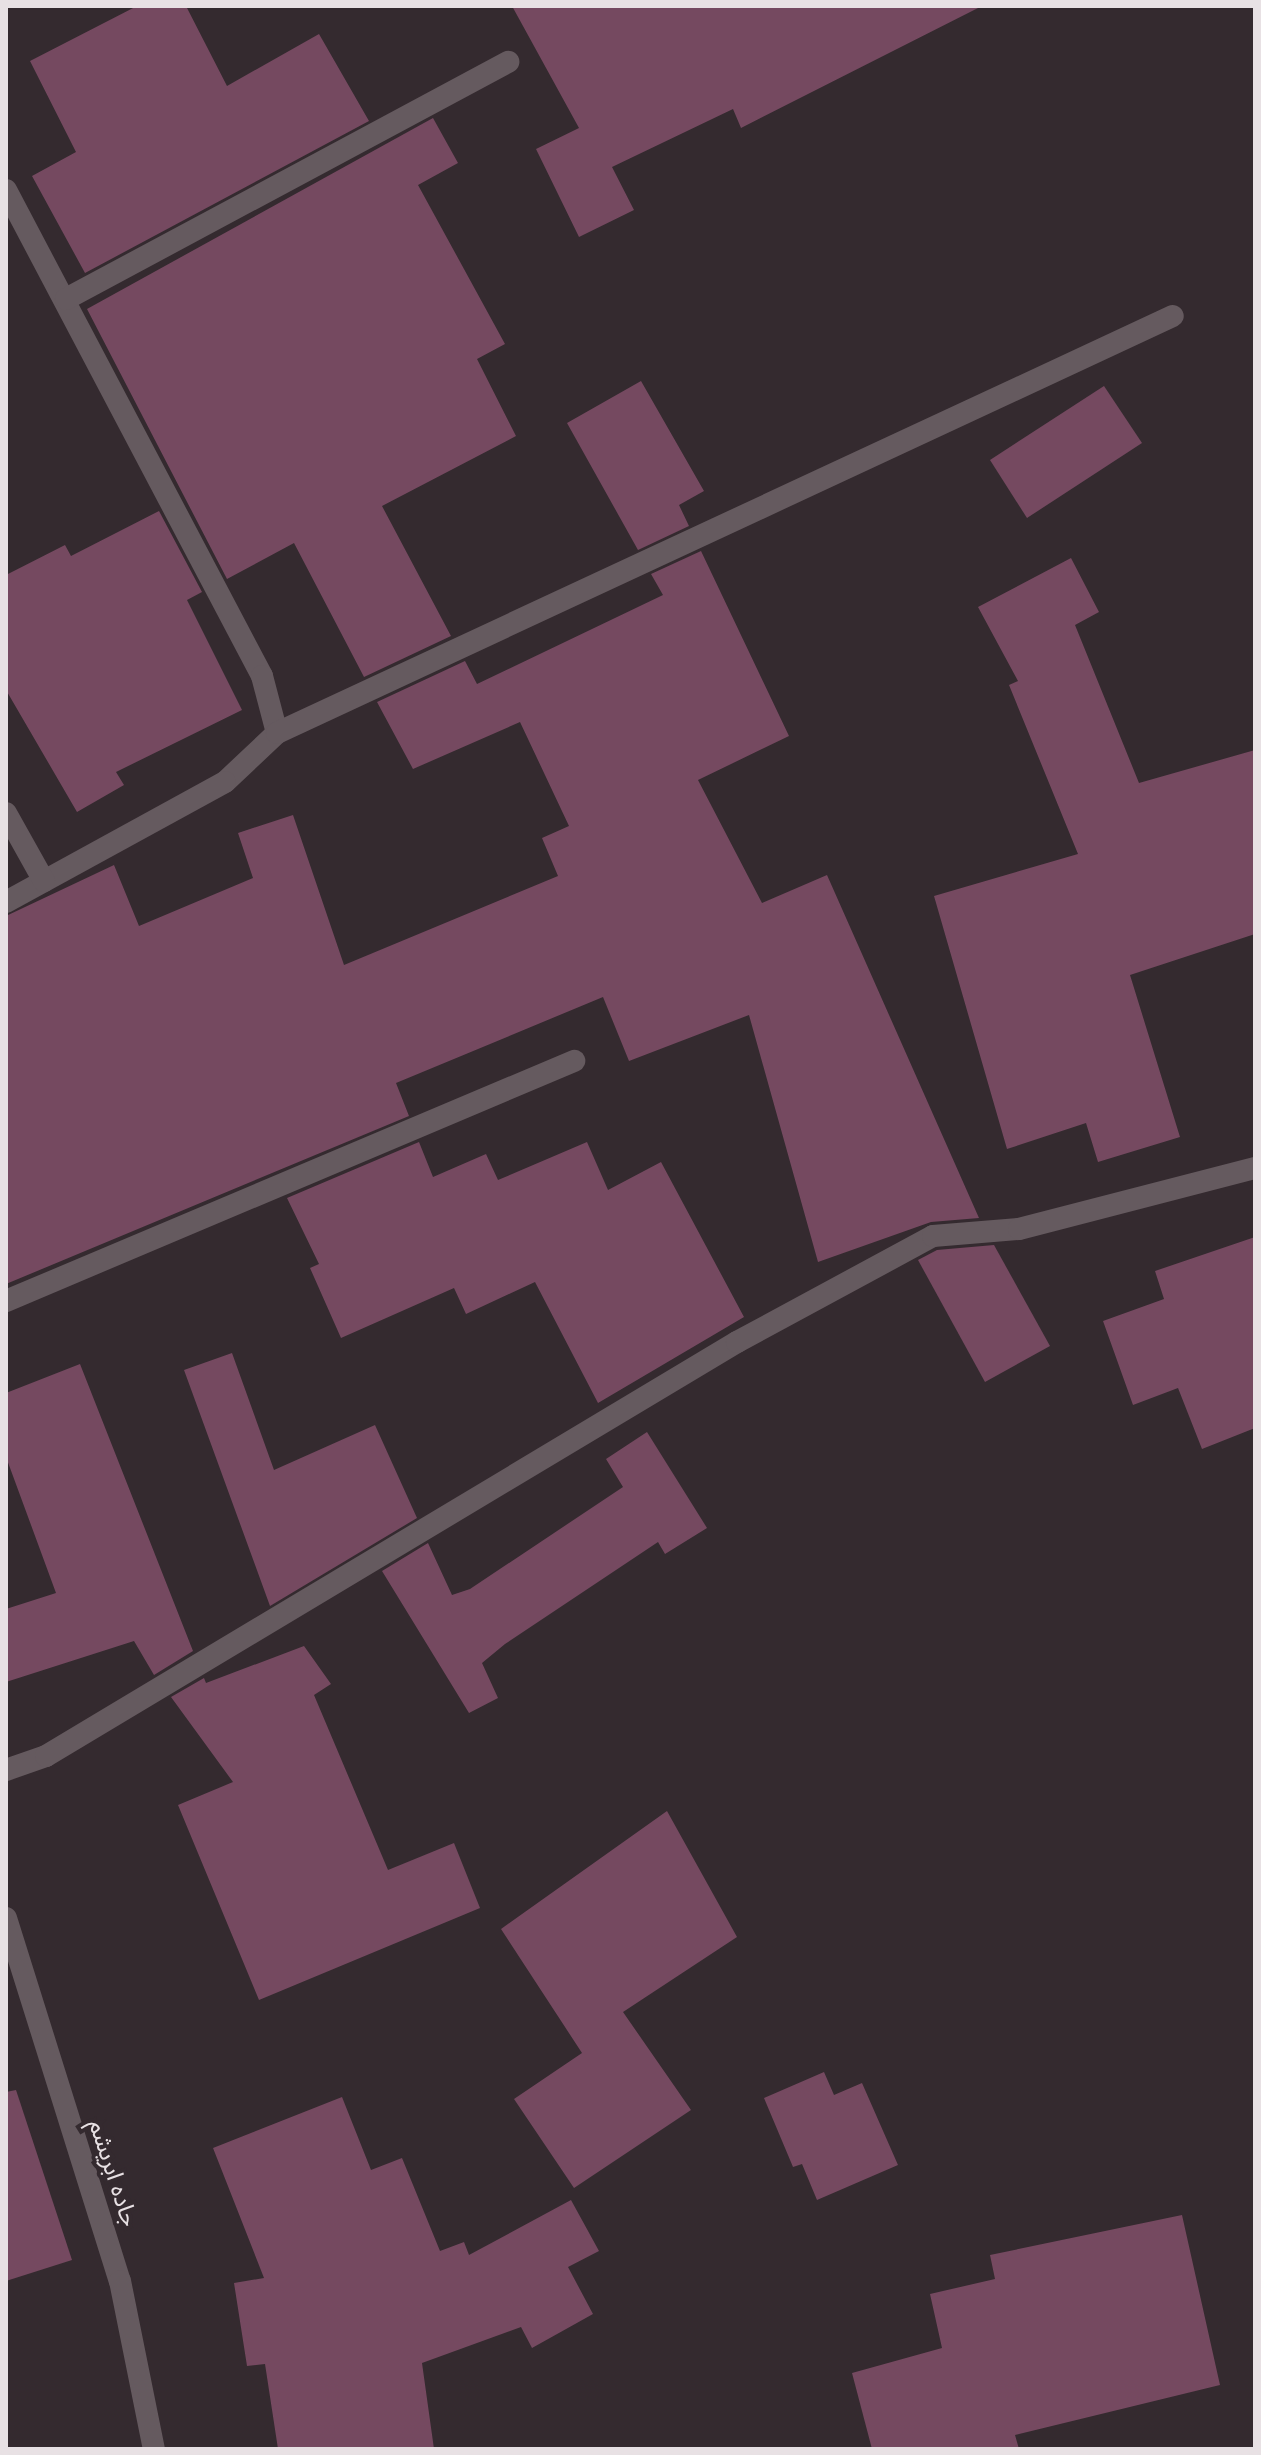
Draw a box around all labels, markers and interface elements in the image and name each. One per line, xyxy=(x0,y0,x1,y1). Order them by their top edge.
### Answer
street label: جاده ابریشم xyxy=(83,2116,145,2230)

